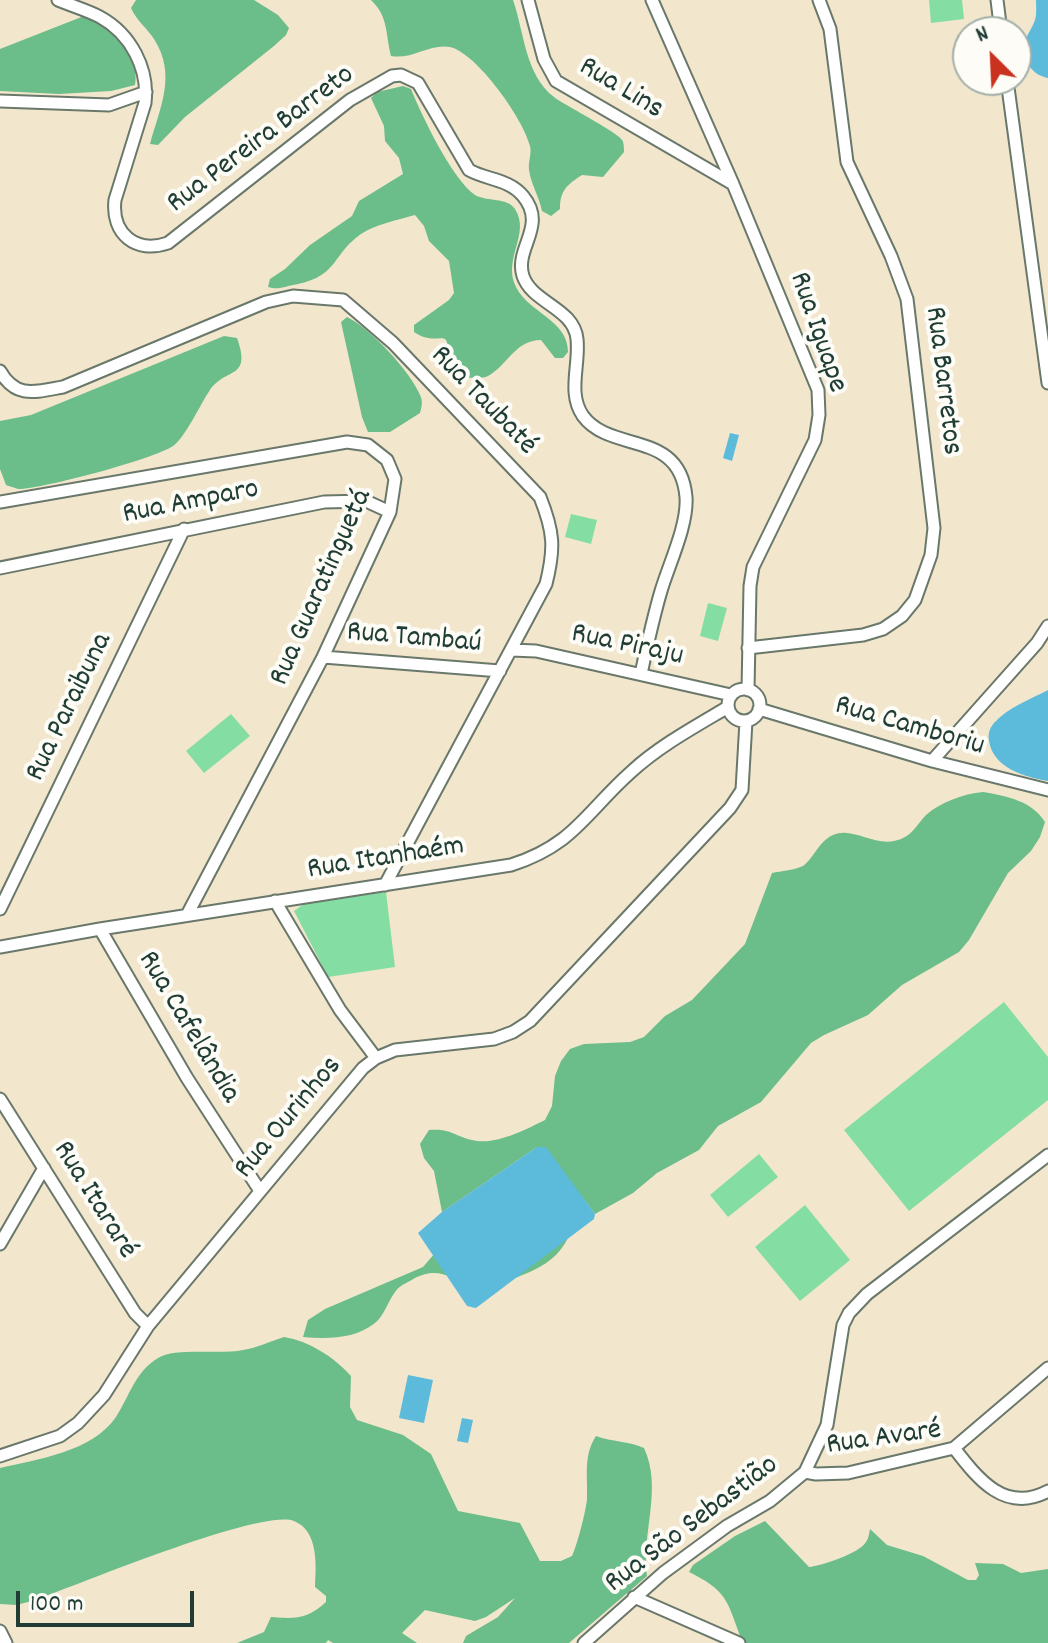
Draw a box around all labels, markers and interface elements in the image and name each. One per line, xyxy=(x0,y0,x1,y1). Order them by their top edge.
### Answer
north arrow xyxy=(952,16,1032,96)
text: N xyxy=(972,19,994,52)
street label: Rua Lins xyxy=(571,51,669,129)
street label: Rua Pereira Barreto xyxy=(161,59,363,223)
street label: Rua Iguape xyxy=(779,268,853,398)
street label: Rua Barretos xyxy=(914,305,968,457)
street label: Rua Taubaté xyxy=(421,340,543,464)
street label: Rua Amparo xyxy=(120,473,262,535)
street label: Rua Guaratinguetá xyxy=(264,484,382,692)
street label: Rua Tambaú xyxy=(345,616,483,664)
street label: Rua Piraju xyxy=(568,618,686,676)
street label: Rua Paraibuna xyxy=(20,628,122,788)
street label: Rua Camboriu xyxy=(830,689,988,767)
street label: Rua Itanhaém xyxy=(305,830,467,890)
street label: Rua Cafelândia xyxy=(128,946,246,1110)
street label: Rua Ourinhos xyxy=(228,1050,352,1188)
street label: Rua Itararé xyxy=(43,1135,143,1267)
street label: Rua Avaré xyxy=(824,1414,944,1466)
street label: Rua São Sebastião xyxy=(599,1449,787,1603)
scale bar xyxy=(20,1575,198,1625)
text: 100 m xyxy=(30,1588,83,1622)

